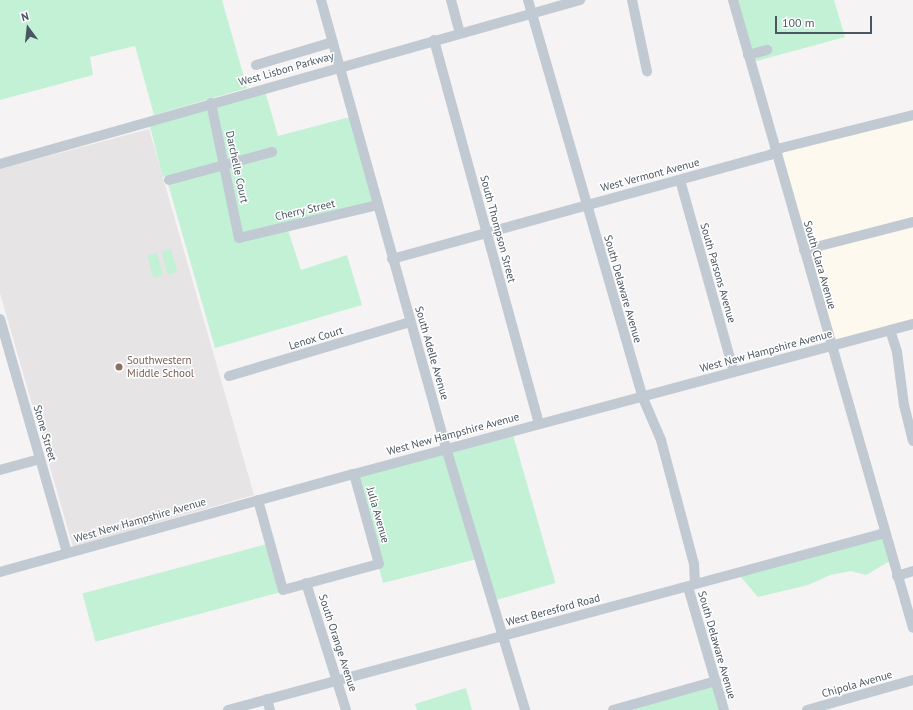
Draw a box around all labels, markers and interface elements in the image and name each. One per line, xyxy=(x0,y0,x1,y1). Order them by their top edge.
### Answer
north arrow xyxy=(8,8,48,48)
scale bar xyxy=(777,8,874,34)
text: N xyxy=(20,9,30,24)
text: 100 m xyxy=(782,15,815,30)
street label: West Lisbon Parkway xyxy=(237,49,335,89)
street label: Darchelle Court xyxy=(223,130,251,204)
street label: West Vermont Avenue xyxy=(599,155,701,195)
street label: South Thompson Street xyxy=(477,174,519,284)
street label: Cherry Street xyxy=(274,197,336,223)
street label: South Clara Avenue xyxy=(801,219,839,311)
street label: South Parsons Avenue xyxy=(697,221,739,325)
street label: South Delaware Avenue xyxy=(601,233,645,345)
street label: South Adelle Avenue xyxy=(412,304,452,402)
street label: Lenox Court xyxy=(287,323,345,353)
street label: West New Hampshire Avenue xyxy=(698,327,834,375)
place label: Southwestern Middle School xyxy=(127,354,194,380)
marker: Southwestern Middle School xyxy=(114,362,124,372)
street label: Stone Street xyxy=(31,403,59,463)
street label: West New Hampshire Avenue xyxy=(385,410,521,458)
street label: Julia Avenue xyxy=(364,485,392,545)
street label: West New Hampshire Avenue xyxy=(72,495,208,545)
street label: South Delaware Avenue xyxy=(695,589,739,701)
street label: West Beresford Road xyxy=(505,591,601,629)
street label: South Orange Avenue xyxy=(316,593,360,693)
street label: Chipola Avenue xyxy=(820,668,894,700)

